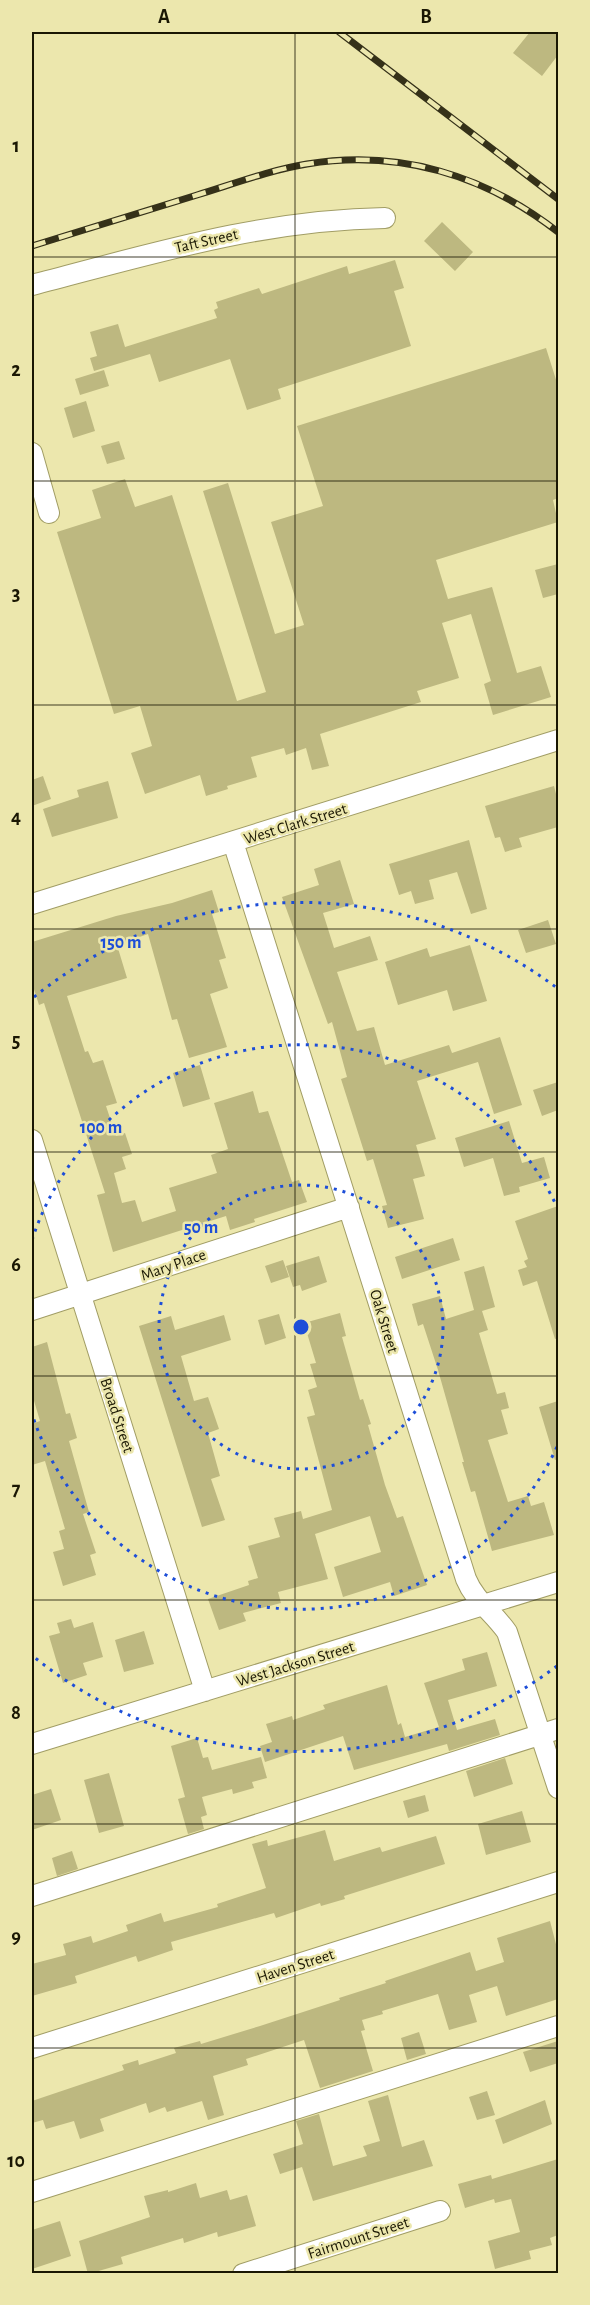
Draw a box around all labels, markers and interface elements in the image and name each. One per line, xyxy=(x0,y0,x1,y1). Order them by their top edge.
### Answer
text: A xyxy=(158,7,170,27)
text: B xyxy=(420,7,432,27)
text: 1 xyxy=(12,136,20,156)
street label: Taft Street xyxy=(173,226,239,256)
text: 2 xyxy=(11,360,21,380)
text: 3 xyxy=(12,584,20,604)
street label: West Clark Street xyxy=(242,801,349,847)
text: 4 xyxy=(11,807,21,827)
text: 150 m xyxy=(101,934,141,952)
text: 5 xyxy=(12,1031,20,1051)
text: 100 m xyxy=(80,1119,122,1137)
text: 50 m xyxy=(184,1219,218,1237)
street label: Mary Place xyxy=(139,1246,208,1284)
text: 6 xyxy=(11,1255,21,1275)
street label: Oak Street xyxy=(367,1288,401,1355)
centre of rings xyxy=(291,1317,311,1337)
street label: Broad Street xyxy=(97,1376,137,1455)
text: 7 xyxy=(12,1479,21,1499)
street label: West Jackson Street xyxy=(234,1638,356,1689)
text: 8 xyxy=(11,1703,21,1723)
text: 9 xyxy=(11,1927,21,1947)
street label: Haven Street xyxy=(255,1946,336,1986)
text: 10 xyxy=(7,2151,25,2171)
street label: Fairmount Street xyxy=(306,2214,411,2262)

